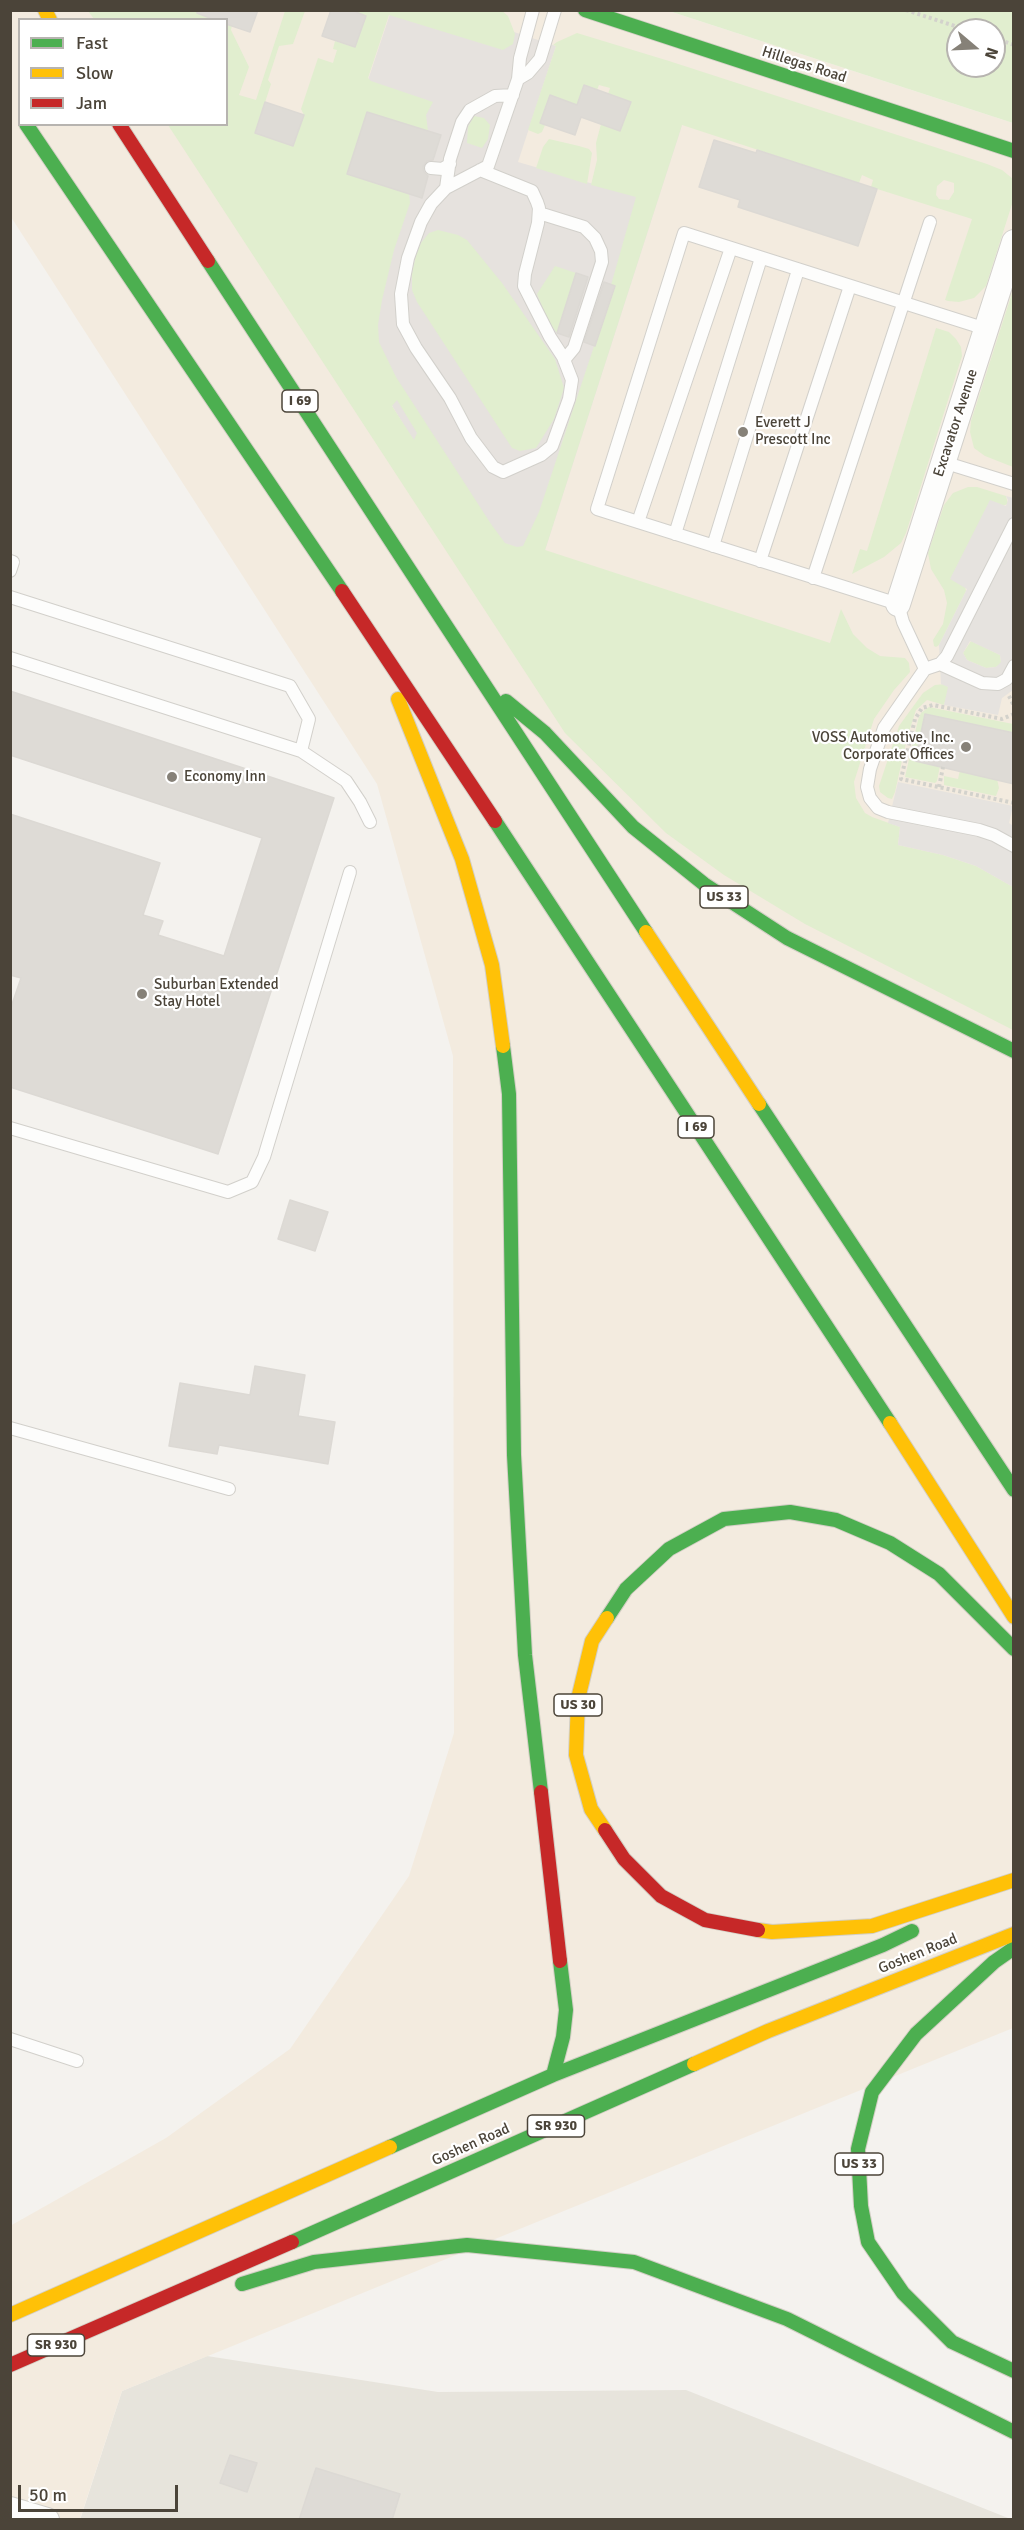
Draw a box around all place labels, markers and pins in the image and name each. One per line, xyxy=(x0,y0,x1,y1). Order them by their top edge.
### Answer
place label: Everett J Prescott Inc xyxy=(755,414,831,449)
marker: Everett J Prescott Inc xyxy=(736,425,750,439)
place label: VOSS Automotive, Inc. Corporate Offices xyxy=(812,729,954,764)
marker: VOSS Automotive, Inc. Corporate Offices xyxy=(959,740,973,754)
place label: Economy Inn xyxy=(184,768,266,786)
marker: Economy Inn xyxy=(165,770,179,784)
place label: Suburban Extended Stay Hotel xyxy=(154,976,279,1011)
marker: Suburban Extended Stay Hotel xyxy=(135,987,149,1001)

